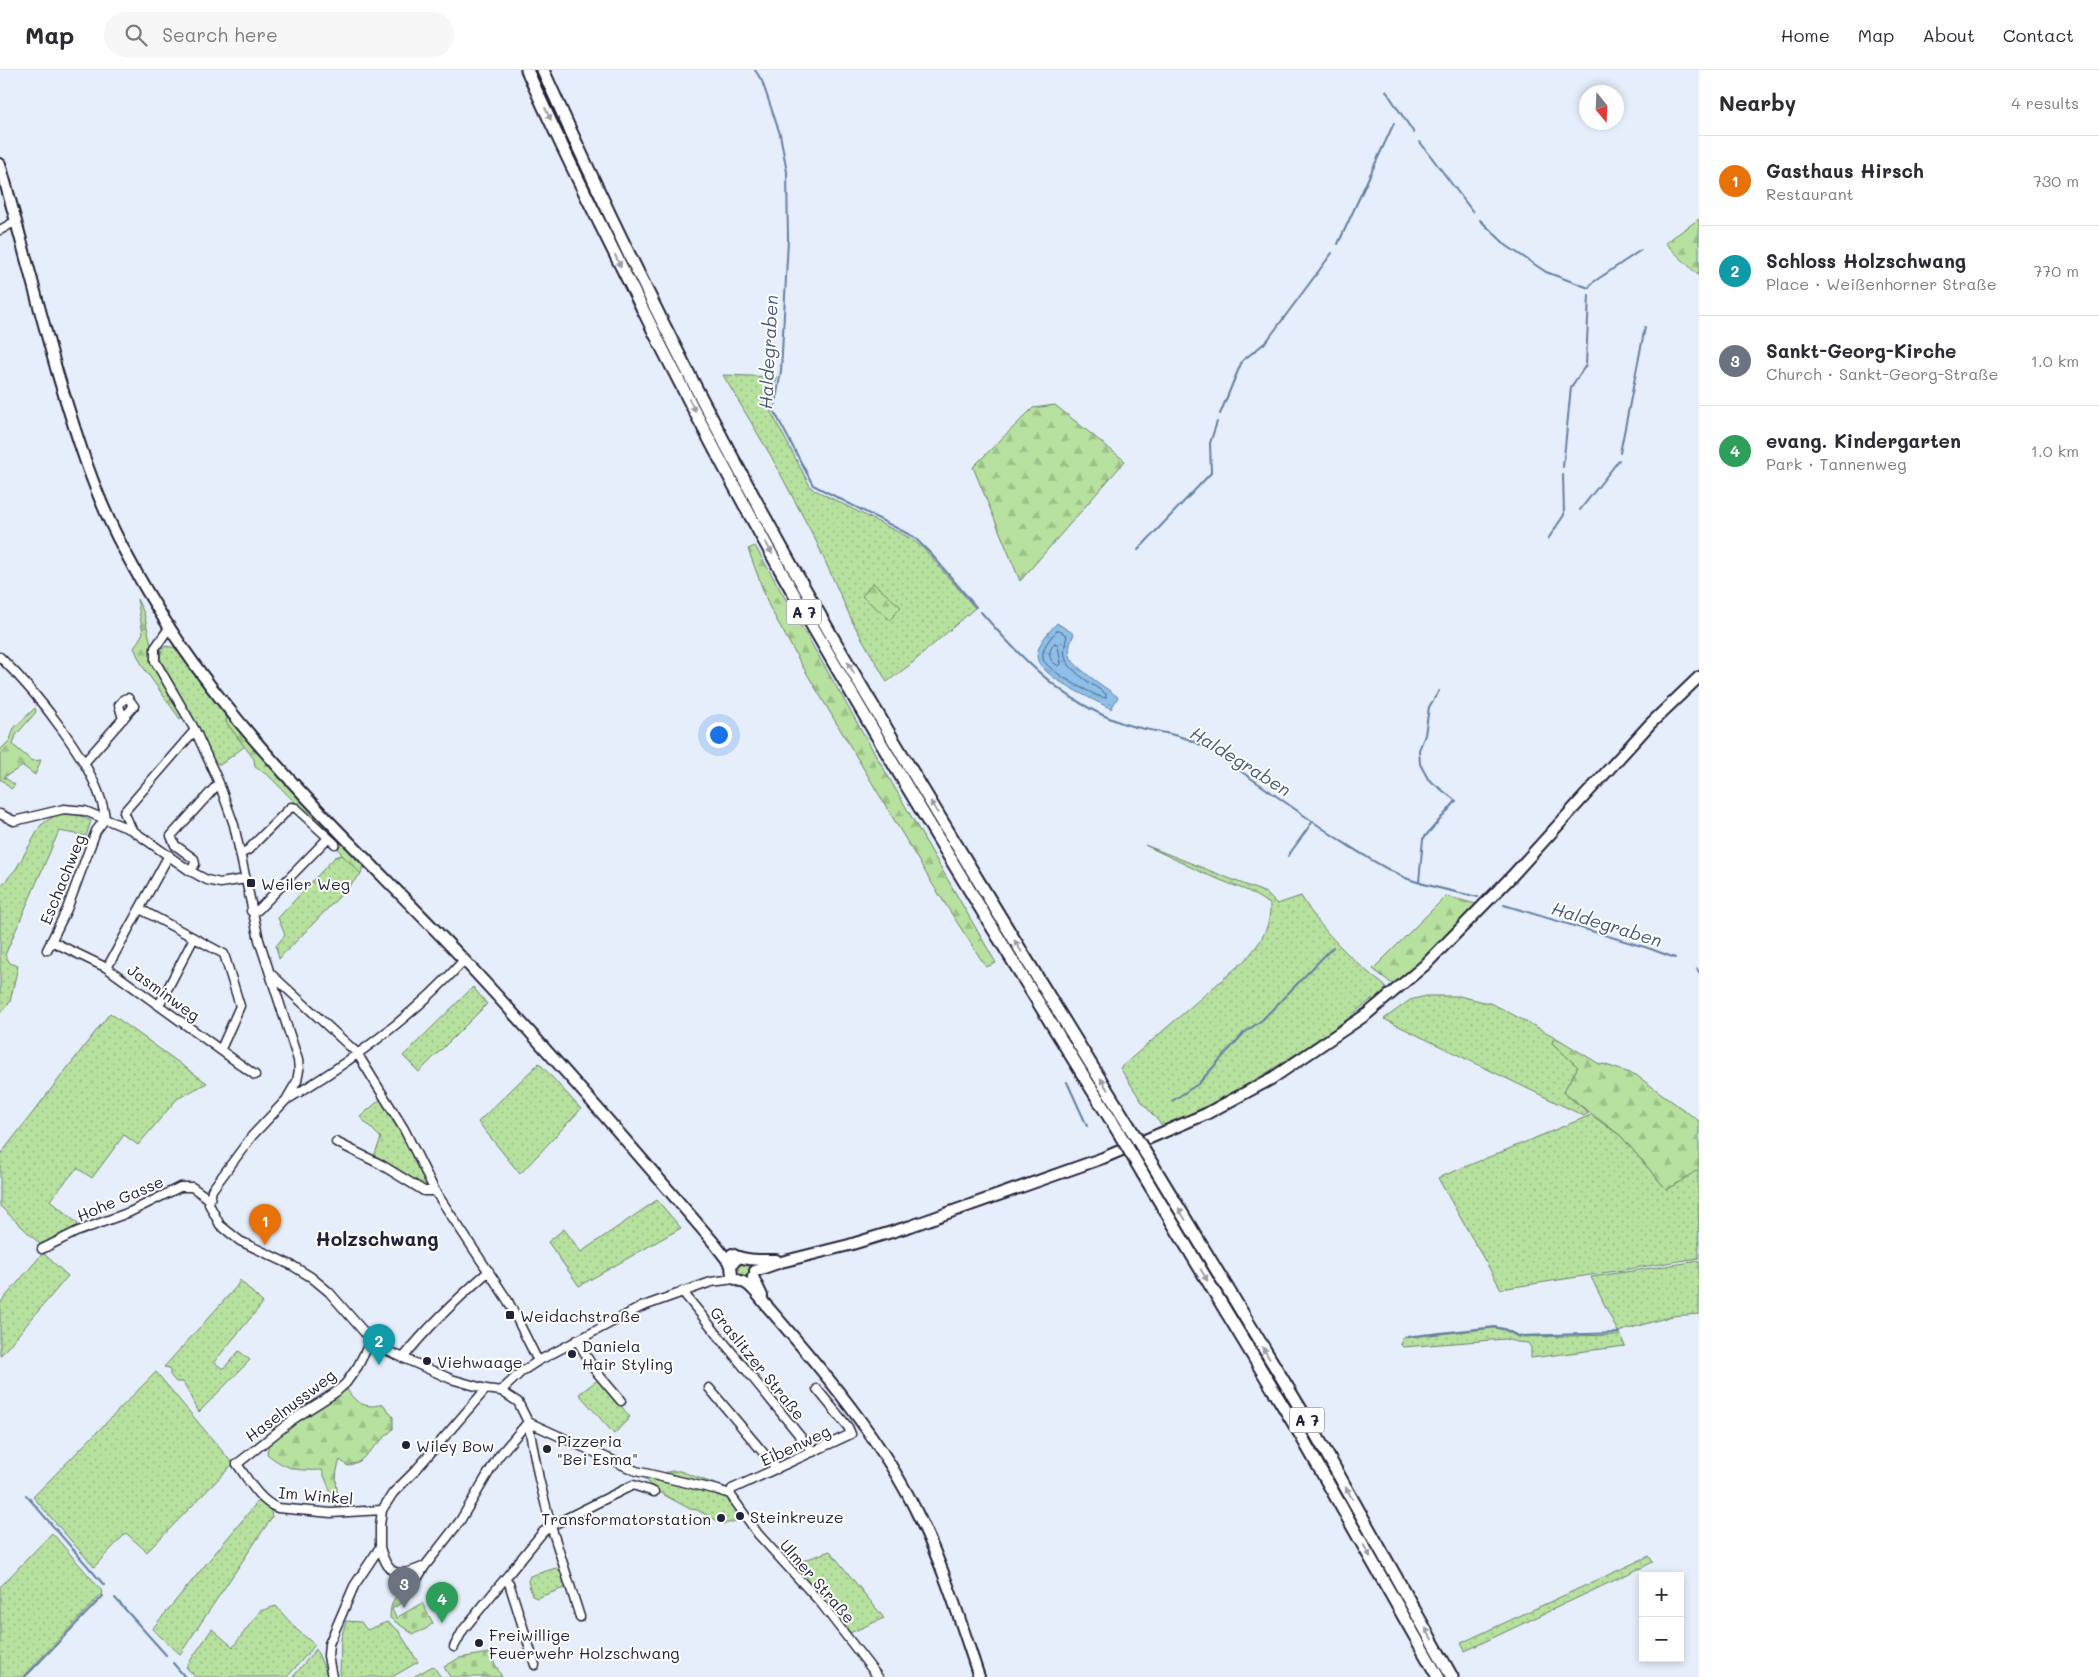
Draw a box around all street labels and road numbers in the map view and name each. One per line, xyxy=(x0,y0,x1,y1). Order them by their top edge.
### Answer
road number: A 7 xyxy=(786,600,822,624)
street label: Eschachweg xyxy=(34,831,90,927)
street label: Jasminweg xyxy=(124,959,204,1025)
street label: Hohe Gasse xyxy=(73,1170,167,1226)
street label: Graslitzer Straße xyxy=(706,1302,810,1424)
street label: Haselnussweg xyxy=(241,1364,339,1446)
road number: A 7 xyxy=(1290,1408,1324,1432)
street label: Eibenweg xyxy=(757,1420,833,1470)
street label: Im Winkel xyxy=(278,1481,354,1509)
street label: Ulmer Straße xyxy=(776,1535,860,1627)

